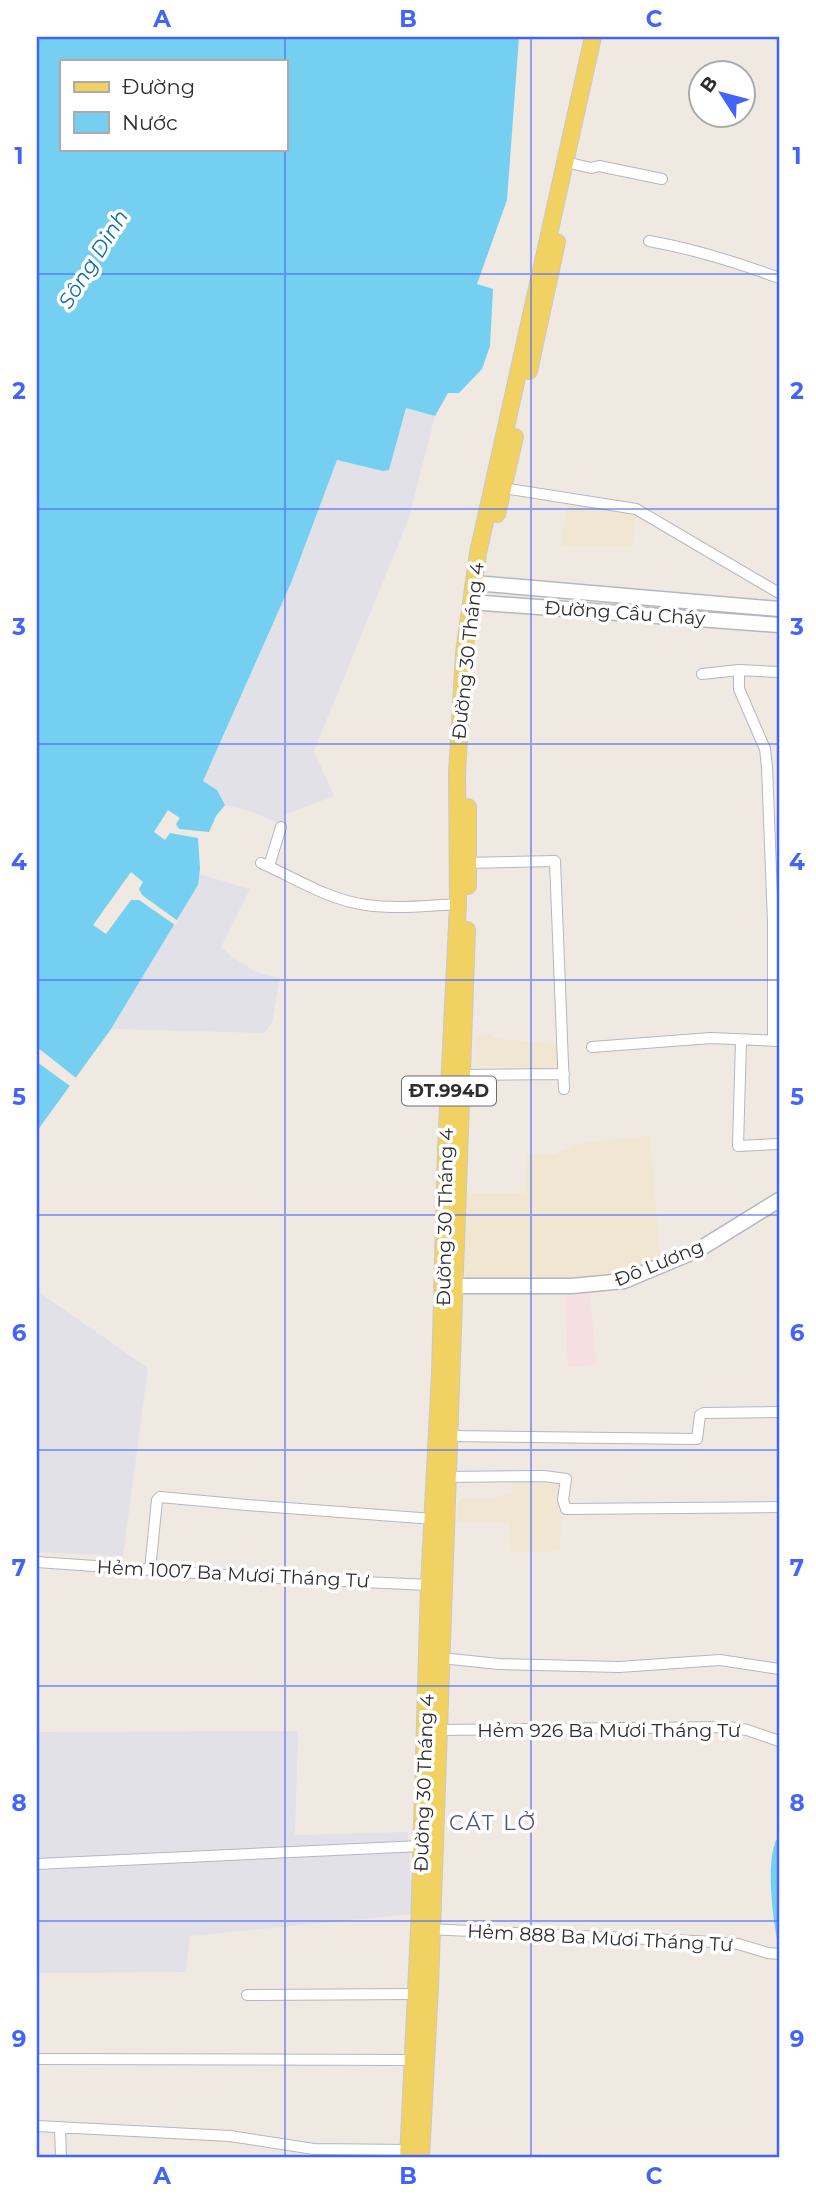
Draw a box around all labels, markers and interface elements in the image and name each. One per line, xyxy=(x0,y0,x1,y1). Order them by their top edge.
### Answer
text: A xyxy=(152,5,171,33)
text: B xyxy=(399,5,417,33)
text: C xyxy=(646,5,663,33)
legend xyxy=(60,60,287,150)
north arrow xyxy=(686,60,756,130)
text: B xyxy=(695,72,722,97)
text: Đường xyxy=(122,74,195,99)
text: Nước xyxy=(122,110,178,135)
text: 1 xyxy=(14,142,24,170)
text: 1 xyxy=(792,142,802,170)
water label: Sông Dinh xyxy=(53,205,133,313)
text: 2 xyxy=(12,377,26,405)
text: 2 xyxy=(790,377,804,405)
street label: Đường 30 Tháng 4 xyxy=(447,561,489,741)
street label: Đường Cầu Cháy xyxy=(544,596,707,630)
text: 3 xyxy=(11,613,26,641)
text: 3 xyxy=(789,613,804,641)
text: 4 xyxy=(11,848,27,876)
text: 4 xyxy=(789,848,805,876)
road number: ĐT.994D xyxy=(402,1076,496,1106)
text: 5 xyxy=(12,1083,26,1111)
text: 5 xyxy=(790,1083,804,1111)
street label: Đường 30 Tháng 4 xyxy=(432,1128,458,1306)
street label: Đô Lương xyxy=(611,1235,707,1291)
text: 6 xyxy=(12,1319,27,1347)
text: 6 xyxy=(790,1319,805,1347)
text: 7 xyxy=(12,1554,26,1582)
text: 7 xyxy=(790,1554,804,1582)
street label: Hẻm 1007 Ba Mươi Tháng Tư xyxy=(96,1555,370,1593)
street label: Đường 30 Tháng 4 xyxy=(409,1693,439,1872)
street label: Hẻm 926 Ba Mươi Tháng Tư xyxy=(477,1719,741,1742)
text: 8 xyxy=(11,1789,27,1817)
text: 8 xyxy=(789,1789,805,1817)
district label: CÁT LỞ xyxy=(449,1810,537,1835)
street label: Hẻm 888 Ba Mươi Tháng Tư xyxy=(467,1920,733,1956)
text: 9 xyxy=(12,2025,26,2053)
text: 9 xyxy=(790,2025,804,2053)
text: A xyxy=(152,2162,171,2190)
text: B xyxy=(399,2162,417,2190)
text: C xyxy=(646,2162,663,2190)

